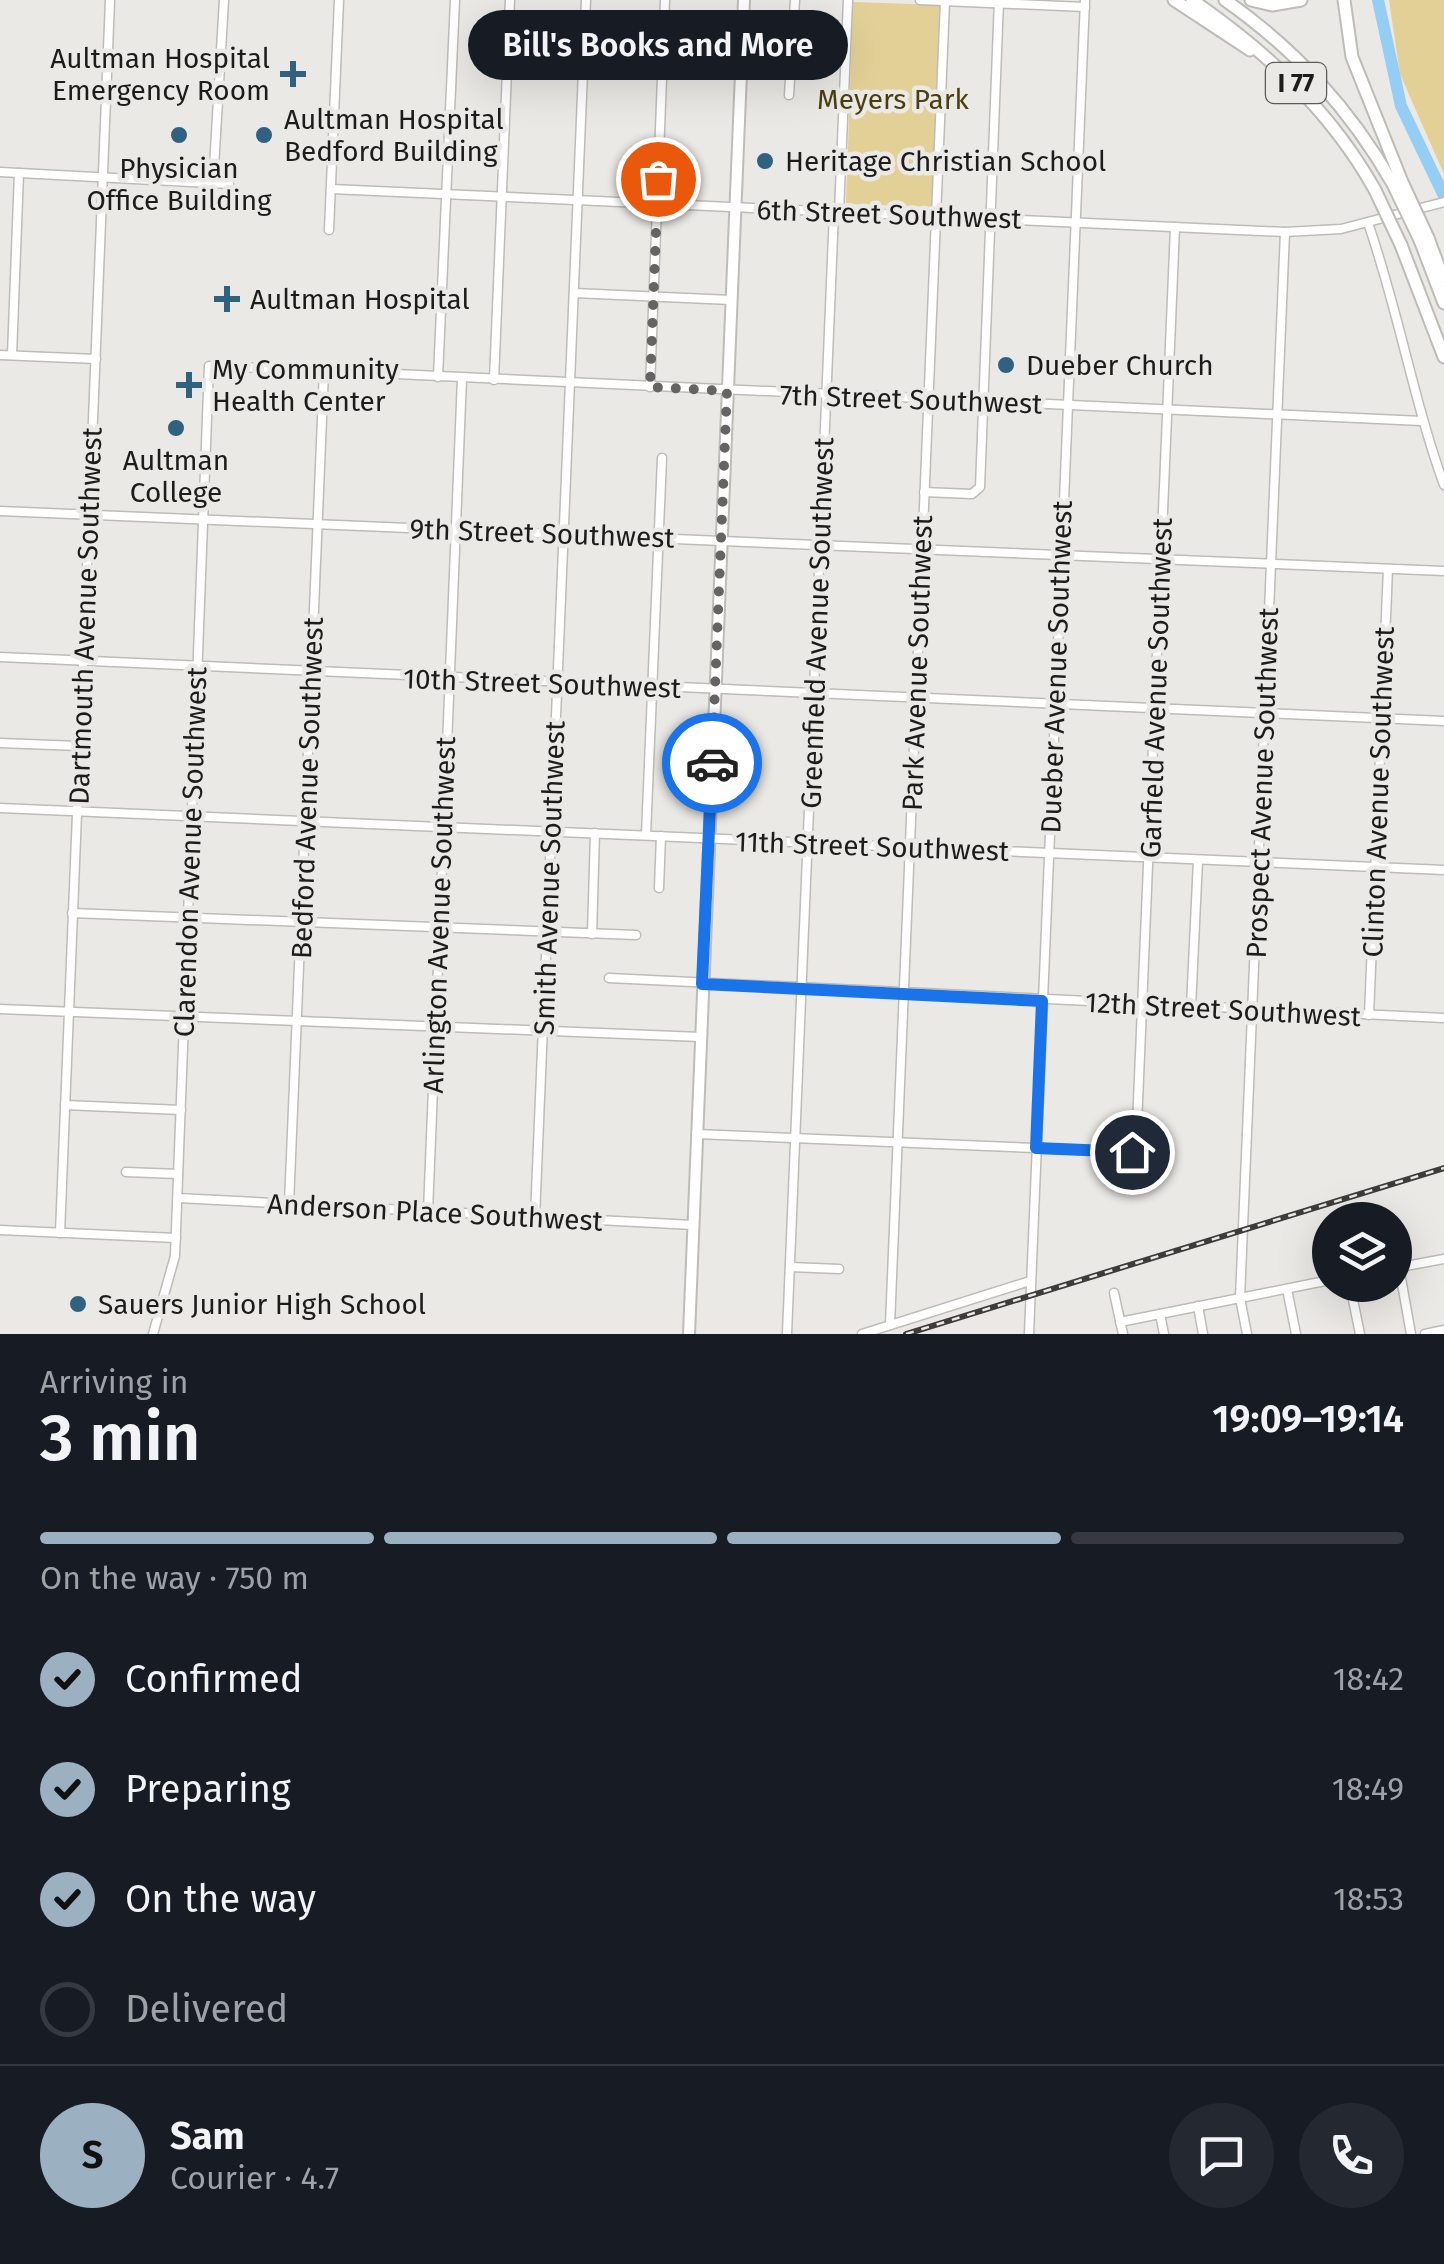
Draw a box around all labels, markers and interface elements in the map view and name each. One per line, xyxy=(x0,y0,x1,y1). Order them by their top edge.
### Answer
callout: Bill's Books and More xyxy=(468,9,848,79)
text: Bill's Books and More xyxy=(502,26,814,64)
place label: Aultman Hospital Emergency Room xyxy=(50,42,270,107)
marker: Aultman Hospital Emergency Room xyxy=(280,61,306,87)
road number: I 77 xyxy=(1266,63,1326,103)
park label: Meyers Park xyxy=(817,83,970,116)
place label: Aultman Hospital Bedford Building xyxy=(284,103,504,168)
marker: Physician Office Building xyxy=(168,124,190,146)
marker: Aultman Hospital Bedford Building xyxy=(253,124,275,146)
pin xyxy=(616,137,701,222)
place label: Heritage Christian School xyxy=(785,145,1106,178)
marker: Heritage Christian School xyxy=(754,150,776,172)
place label: Physician Office Building xyxy=(86,152,272,217)
icon: bag xyxy=(631,152,686,207)
street label: 6th Street Southwest xyxy=(756,193,1023,236)
place label: Aultman Hospital xyxy=(250,283,470,316)
marker: Aultman Hospital xyxy=(214,286,240,312)
place label: Dueber Church xyxy=(1026,349,1214,382)
place label: My Community Health Center xyxy=(212,353,399,418)
marker: Dueber Church xyxy=(995,354,1017,376)
marker: My Community Health Center xyxy=(176,372,202,398)
street label: 7th Street Southwest xyxy=(779,378,1044,421)
marker: Aultman College xyxy=(165,417,187,439)
street label: Dartmouth Avenue Southwest xyxy=(62,426,109,805)
street label: Greenfield Avenue Southwest xyxy=(795,436,841,809)
place label: Aultman College xyxy=(123,444,229,509)
street label: Dueber Avenue Southwest xyxy=(1034,499,1079,834)
street label: 9th Street Southwest xyxy=(409,512,676,555)
street label: Park Avenue Southwest xyxy=(896,514,939,811)
street label: Garfield Avenue Southwest xyxy=(1134,516,1179,859)
street label: Prospect Avenue Southwest xyxy=(1240,606,1285,959)
street label: Bedford Avenue Southwest xyxy=(285,616,330,959)
street label: Clinton Avenue Southwest xyxy=(1356,625,1401,958)
street label: 10th Street Southwest xyxy=(402,662,682,705)
street label: Clarendon Avenue Southwest xyxy=(168,665,213,1038)
courier xyxy=(662,713,762,813)
street label: Smith Avenue Southwest xyxy=(528,719,572,1036)
street label: Arlington Avenue Southwest xyxy=(417,735,462,1094)
icon: car xyxy=(685,736,740,791)
street label: 11th Street Southwest xyxy=(734,825,1010,868)
street label: 12th Street Southwest xyxy=(1084,986,1363,1033)
pin xyxy=(1090,1110,1175,1195)
icon: home xyxy=(1105,1125,1160,1180)
street label: Anderson Place Southwest xyxy=(266,1187,604,1238)
map controls xyxy=(1312,1202,1412,1302)
button: layers xyxy=(1312,1202,1412,1302)
place label: Sauers Junior High School xyxy=(98,1288,426,1321)
marker: Sauers Junior High School xyxy=(67,1293,89,1315)
text: Arriving in xyxy=(40,1363,188,1401)
text: 19:09–19:14 xyxy=(1212,1396,1404,1442)
text: 3 min xyxy=(40,1399,200,1477)
text: On the way · 750 m xyxy=(40,1559,309,1597)
icon: check xyxy=(40,1652,95,1707)
text: Confirmed xyxy=(125,1656,303,1702)
text: 18:42 xyxy=(1333,1660,1404,1698)
icon: check xyxy=(40,1762,95,1817)
text: Preparing xyxy=(125,1766,291,1812)
text: 18:49 xyxy=(1332,1770,1404,1808)
icon: check xyxy=(40,1872,95,1927)
text: On the way xyxy=(125,1876,316,1922)
text: 18:53 xyxy=(1333,1880,1404,1918)
text: Delivered xyxy=(125,1986,288,2032)
button: chat xyxy=(1169,2103,1274,2208)
button: phone xyxy=(1299,2103,1404,2208)
text: Sam xyxy=(170,2113,245,2159)
text: S xyxy=(82,2132,103,2178)
text: Courier · 4.7 xyxy=(170,2159,339,2197)

